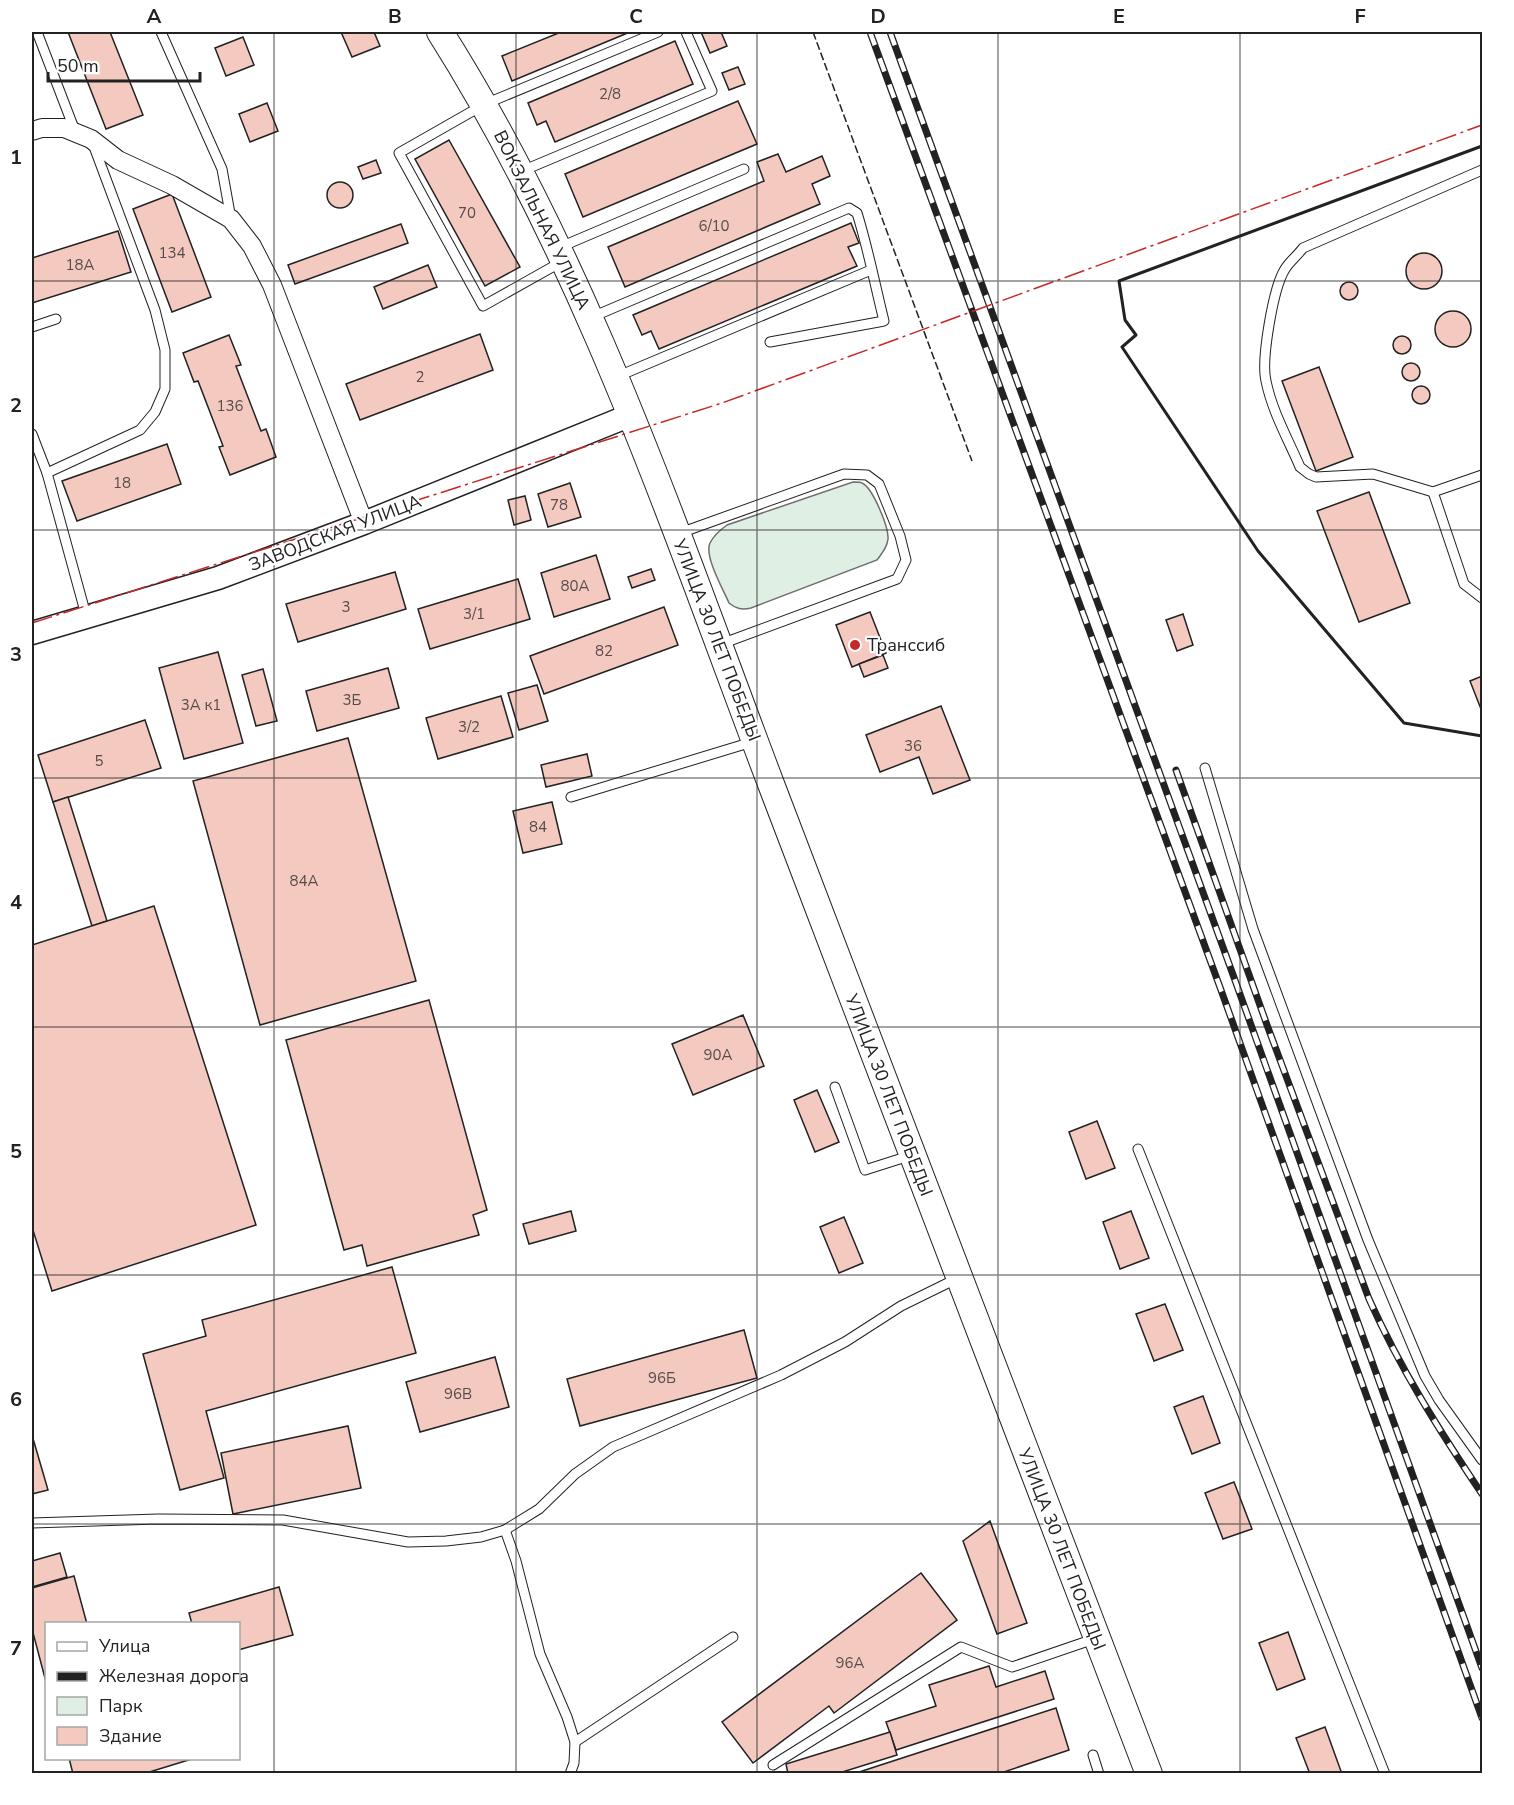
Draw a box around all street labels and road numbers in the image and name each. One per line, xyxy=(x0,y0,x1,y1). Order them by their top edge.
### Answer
street label: ВОКЗАЛЬНАЯ УЛИЦА xyxy=(488,126,596,314)
street label: ЗАВОДСКАЯ УЛИЦА xyxy=(245,489,425,577)
street label: УЛИЦА 30 ЛЕТ ПОБЕДЫ xyxy=(667,535,767,745)
street label: УЛИЦА 30 ЛЕТ ПОБЕДЫ xyxy=(839,990,939,1200)
street label: УЛИЦА 30 ЛЕТ ПОБЕДЫ xyxy=(1012,1444,1112,1654)

